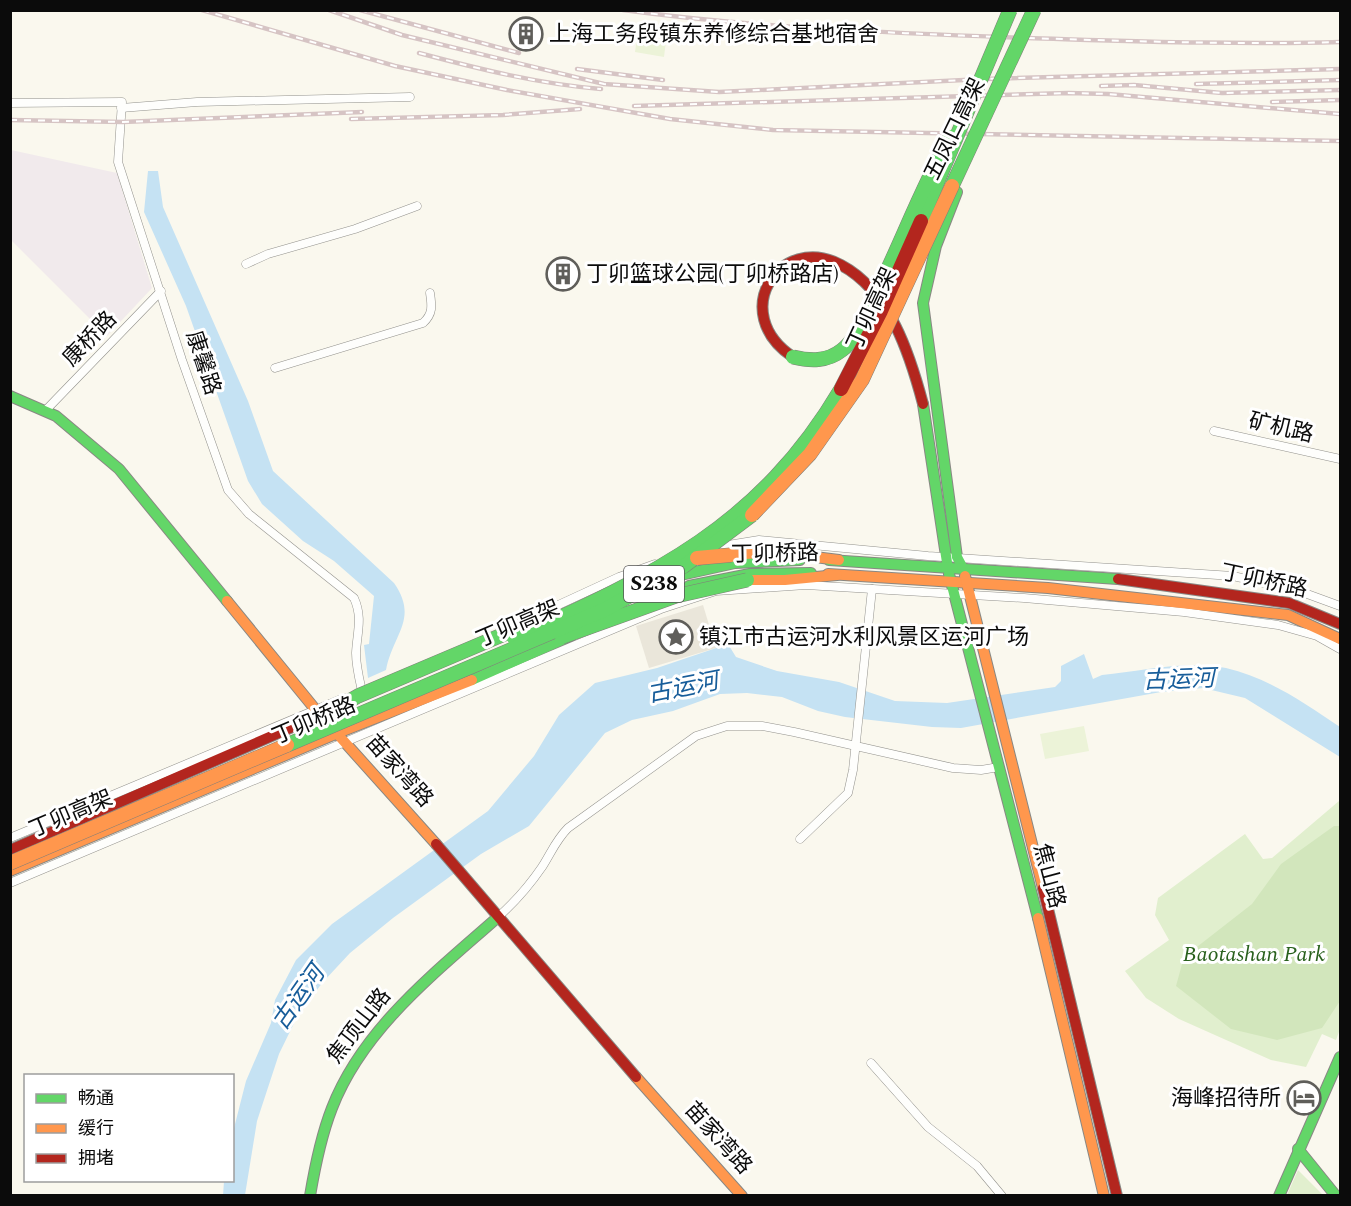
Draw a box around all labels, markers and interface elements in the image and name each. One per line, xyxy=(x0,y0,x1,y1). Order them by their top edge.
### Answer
building icon: 上海工务段镇东养修综合基地宿舍 xyxy=(508,16,544,52)
place label: 上海工务段镇东养修综合基地宿舍 xyxy=(549,18,879,51)
street label: 五凤口高架 xyxy=(916,72,994,186)
building icon: 丁卯篮球公园(丁卯桥路店) xyxy=(545,256,581,292)
place label: 丁卯篮球公园(丁卯桥路店) xyxy=(586,258,839,291)
street label: 丁卯高架 xyxy=(838,262,906,356)
street label: 康桥路 xyxy=(55,304,125,374)
street label: 康馨路 xyxy=(177,327,229,399)
street label: 矿机路 xyxy=(1245,404,1317,452)
street label: 丁卯桥路 xyxy=(731,537,819,571)
street label: 丁卯桥路 xyxy=(1218,556,1310,606)
road number: S238 xyxy=(624,566,684,602)
street label: 丁卯高架 xyxy=(471,592,565,656)
place icon: 镇江市古运河水利风景区运河广场 xyxy=(658,619,694,655)
place label: 镇江市古运河水利风景区运河广场 xyxy=(699,621,1029,654)
water label: 古运河 xyxy=(1142,661,1220,699)
water label: 古运河 xyxy=(644,663,726,713)
street label: 丁卯桥路 xyxy=(267,689,361,753)
street label: 苗家湾路 xyxy=(357,727,441,815)
street label: 丁卯高架 xyxy=(24,782,118,846)
street label: 焦山路 xyxy=(1025,840,1073,912)
park label: Baotashan Park xyxy=(1183,938,1325,971)
water label: 古运河 xyxy=(264,955,337,1038)
street label: 焦顶山路 xyxy=(319,981,399,1071)
legend xyxy=(24,1074,234,1182)
hotel icon: 海峰招待所 xyxy=(1286,1080,1322,1116)
place label: 海峰招待所 xyxy=(1171,1082,1281,1115)
text: 畅通 xyxy=(78,1085,114,1112)
street label: 苗家湾路 xyxy=(676,1094,760,1182)
text: 缓行 xyxy=(78,1115,114,1142)
text: 拥堵 xyxy=(78,1145,114,1172)

